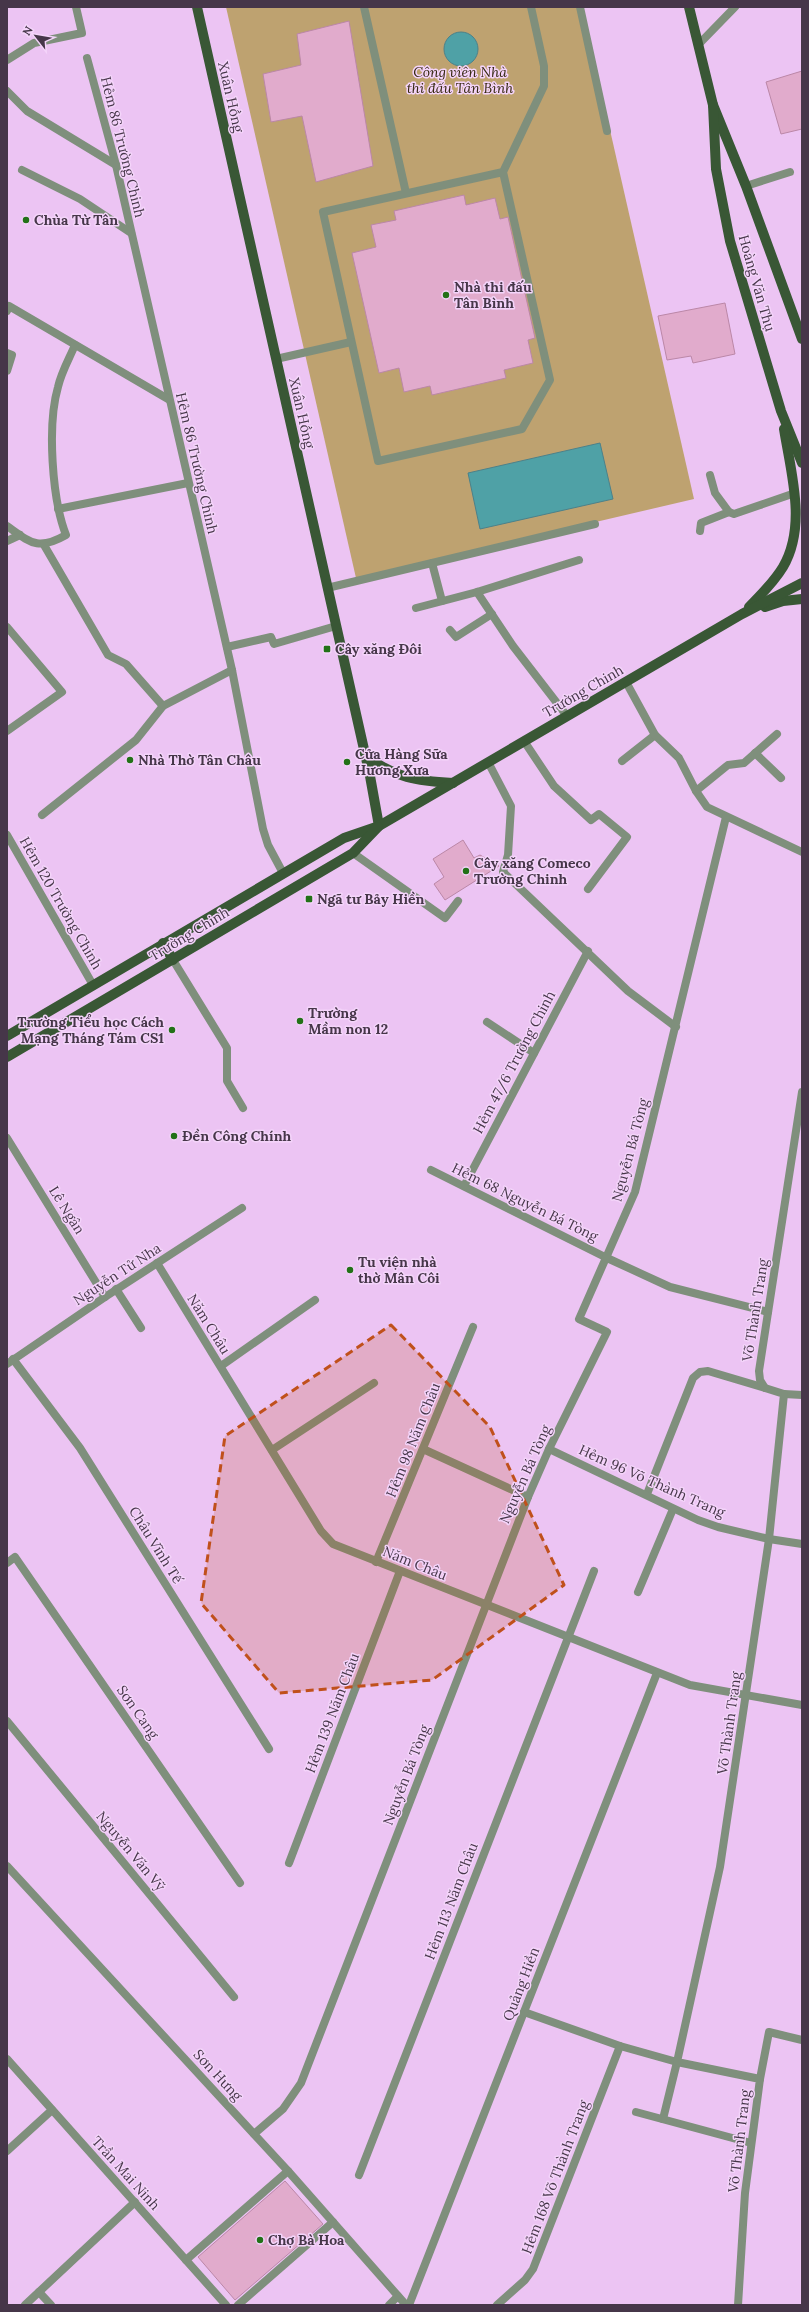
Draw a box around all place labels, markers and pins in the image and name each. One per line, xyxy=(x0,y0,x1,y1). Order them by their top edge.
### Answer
place label: Chùa Từ Tân xyxy=(34,211,118,229)
marker: Chùa Từ Tân xyxy=(21,215,31,225)
place label: Nhà thi đấu Tân Bình xyxy=(454,278,532,312)
marker: Nhà thi đấu Tân Bình xyxy=(441,290,451,300)
place label: Cây xăng Đôi xyxy=(335,640,422,658)
marker: Cây xăng Đôi xyxy=(322,644,332,654)
place label: Cửa Hàng Sữa Hương Xưa xyxy=(355,745,448,779)
place label: Nhà Thờ Tân Châu xyxy=(138,751,261,769)
marker: Nhà Thờ Tân Châu xyxy=(125,755,135,765)
marker: Cửa Hàng Sữa Hương Xưa xyxy=(342,757,352,767)
place label: Cây xăng Comeco Trường Chinh xyxy=(474,854,591,888)
marker: Cây xăng Comeco Trường Chinh xyxy=(461,866,471,876)
place label: Ngã tư Bảy Hiền xyxy=(317,890,425,908)
marker: Ngã tư Bảy Hiền xyxy=(304,894,314,904)
place label: Trường Mầm non 12 xyxy=(308,1004,388,1038)
place label: Trường Tiểu học Cách Mạng Tháng Tám CS1 xyxy=(17,1013,164,1047)
marker: Trường Mầm non 12 xyxy=(295,1016,305,1026)
marker: Trường Tiểu học Cách Mạng Tháng Tám CS1 xyxy=(167,1025,177,1035)
place label: Đền Công Chính xyxy=(182,1127,292,1145)
marker: Đền Công Chính xyxy=(169,1131,179,1141)
place label: Tu viện nhà thờ Mân Côi xyxy=(358,1253,440,1287)
marker: Tu viện nhà thờ Mân Côi xyxy=(345,1265,355,1275)
place label: Chợ Bà Hoa xyxy=(268,2231,345,2249)
marker: Chợ Bà Hoa xyxy=(255,2235,265,2245)

